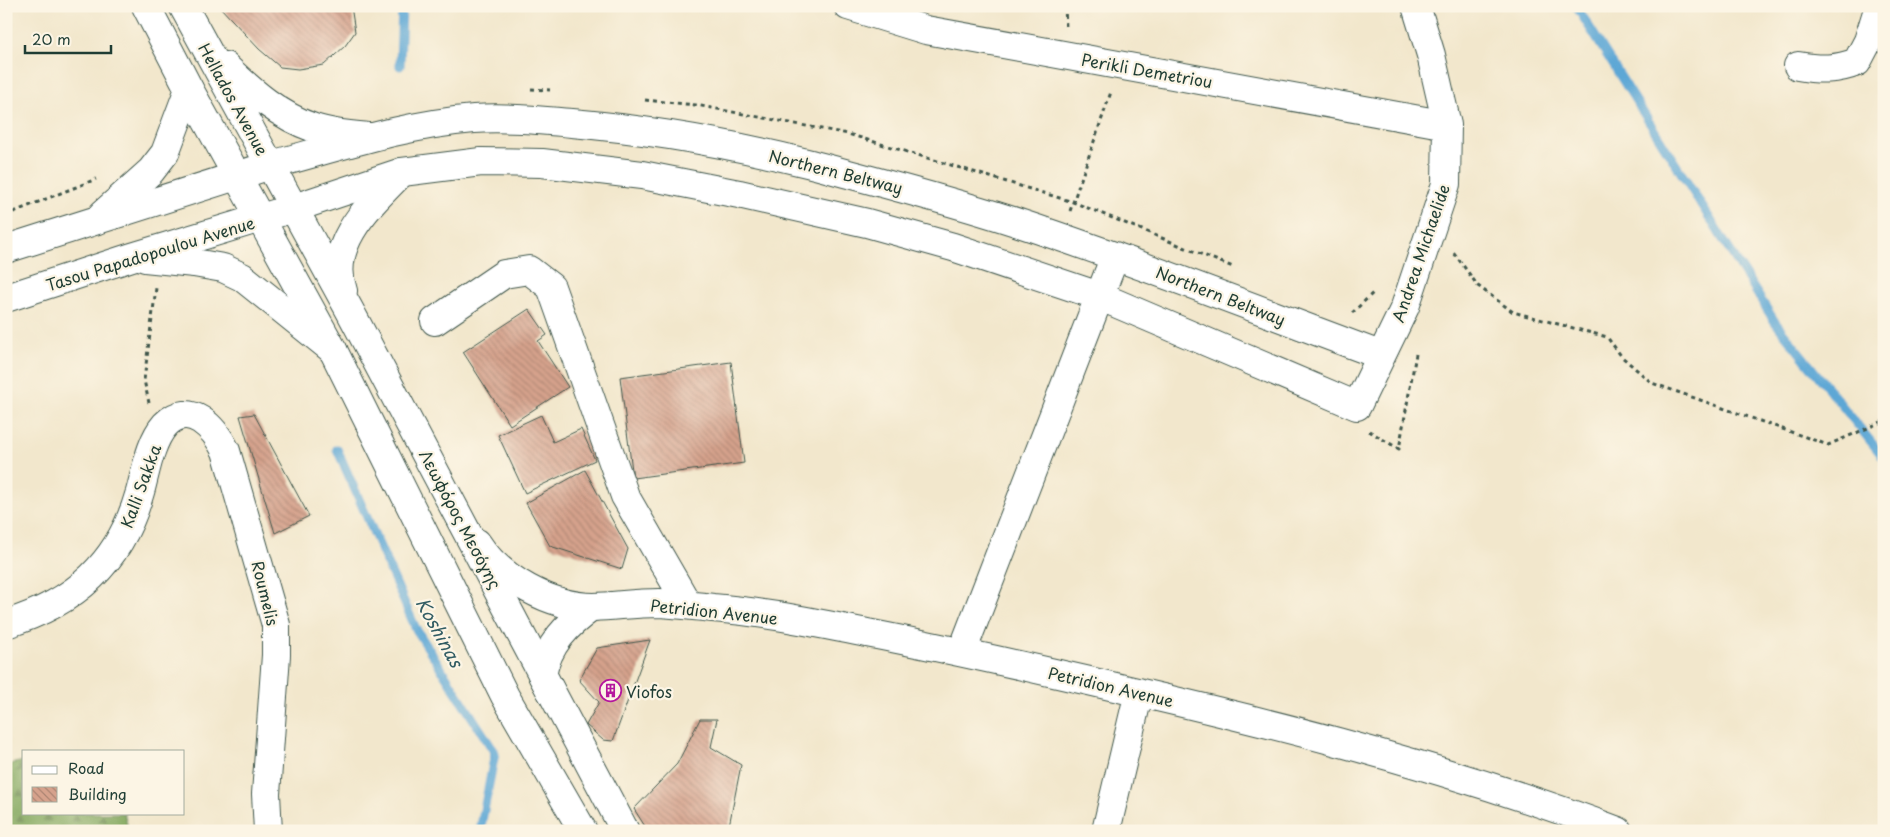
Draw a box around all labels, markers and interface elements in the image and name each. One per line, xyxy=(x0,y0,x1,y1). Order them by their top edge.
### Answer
scale bar xyxy=(25,22,111,54)
text: 20 m xyxy=(32,27,71,50)
street label: Hellados Avenue xyxy=(193,38,275,160)
street label: Perikli Demetriou xyxy=(1080,47,1214,93)
street label: Northern Beltway xyxy=(767,143,905,199)
street label: Andrea Michaelide xyxy=(1385,181,1455,325)
street label: Tasou Papadopoulou Avenue xyxy=(43,210,258,296)
street label: Northern Beltway xyxy=(1153,259,1289,331)
street label: Kalli Sakka xyxy=(114,441,166,531)
street label: Λεωφόρος Μεσόγης xyxy=(414,445,508,593)
street label: Roumelis xyxy=(246,558,286,628)
water label: Koshinas xyxy=(410,592,471,673)
street label: Petridion Avenue xyxy=(649,592,779,630)
street label: Petridion Avenue xyxy=(1046,660,1176,712)
building icon: Viofos xyxy=(598,679,622,703)
place label: Viofos xyxy=(626,679,672,703)
legend xyxy=(22,750,185,814)
text: Road xyxy=(68,756,104,779)
text: Building xyxy=(68,782,127,805)

